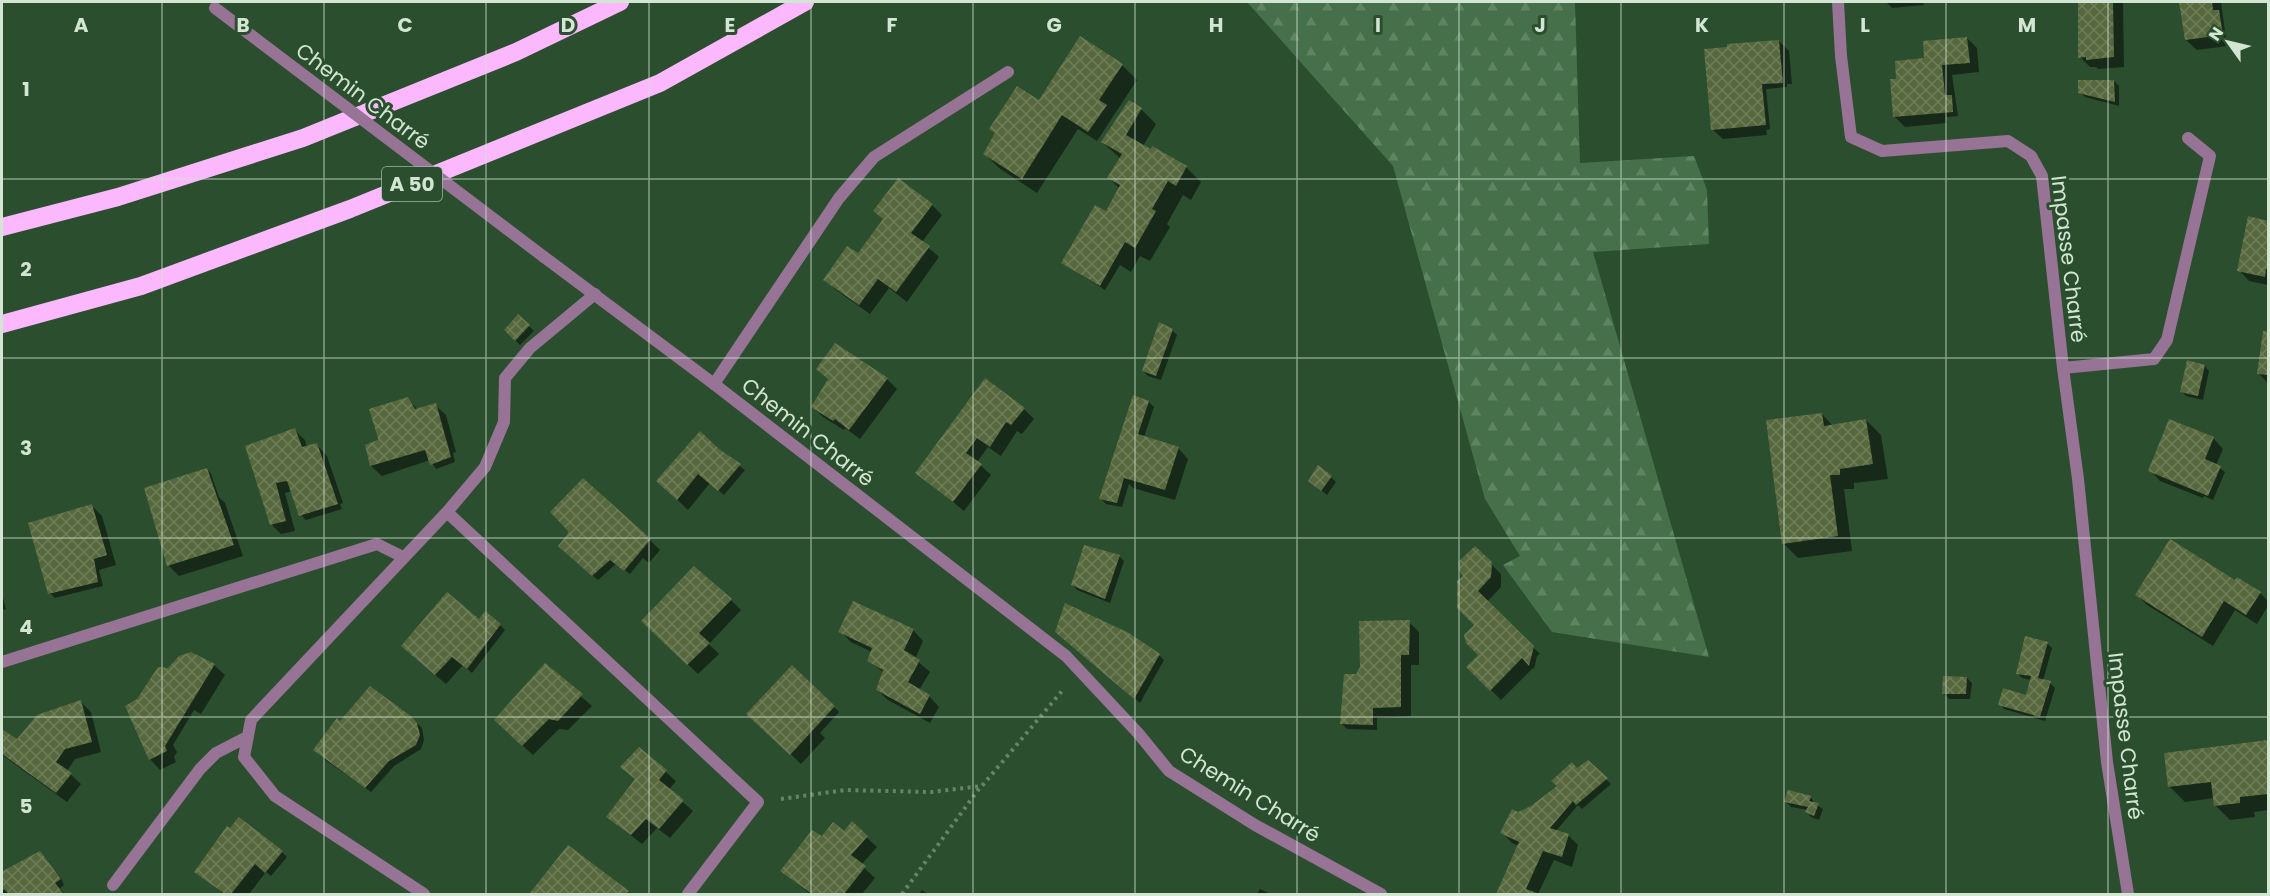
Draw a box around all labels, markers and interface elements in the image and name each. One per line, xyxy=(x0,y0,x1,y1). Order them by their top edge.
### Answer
text: A xyxy=(74,11,89,39)
text: B xyxy=(236,11,250,39)
text: C xyxy=(397,11,413,39)
text: D xyxy=(561,11,575,39)
text: E xyxy=(725,11,735,39)
text: F xyxy=(887,11,898,39)
text: G xyxy=(1046,11,1062,39)
text: H xyxy=(1209,11,1223,39)
text: I xyxy=(1375,11,1381,39)
text: J xyxy=(1534,11,1546,39)
text: K xyxy=(1695,11,1709,39)
text: L xyxy=(1860,11,1870,39)
text: M xyxy=(2018,11,2036,39)
north arrow xyxy=(2198,12,2258,72)
text: N xyxy=(2203,22,2229,45)
street label: Chemin Charré xyxy=(290,36,436,156)
text: 1 xyxy=(22,75,30,103)
road number: A 50 xyxy=(382,167,442,201)
street label: Impasse Charré xyxy=(2044,174,2094,344)
text: 2 xyxy=(20,255,32,283)
street label: Chemin Charré xyxy=(736,371,880,493)
text: 3 xyxy=(20,434,32,462)
text: 4 xyxy=(19,613,33,641)
street label: Impasse Charré xyxy=(2101,651,2151,821)
street label: Chemin Charré xyxy=(1174,739,1326,849)
text: 5 xyxy=(20,792,33,820)

